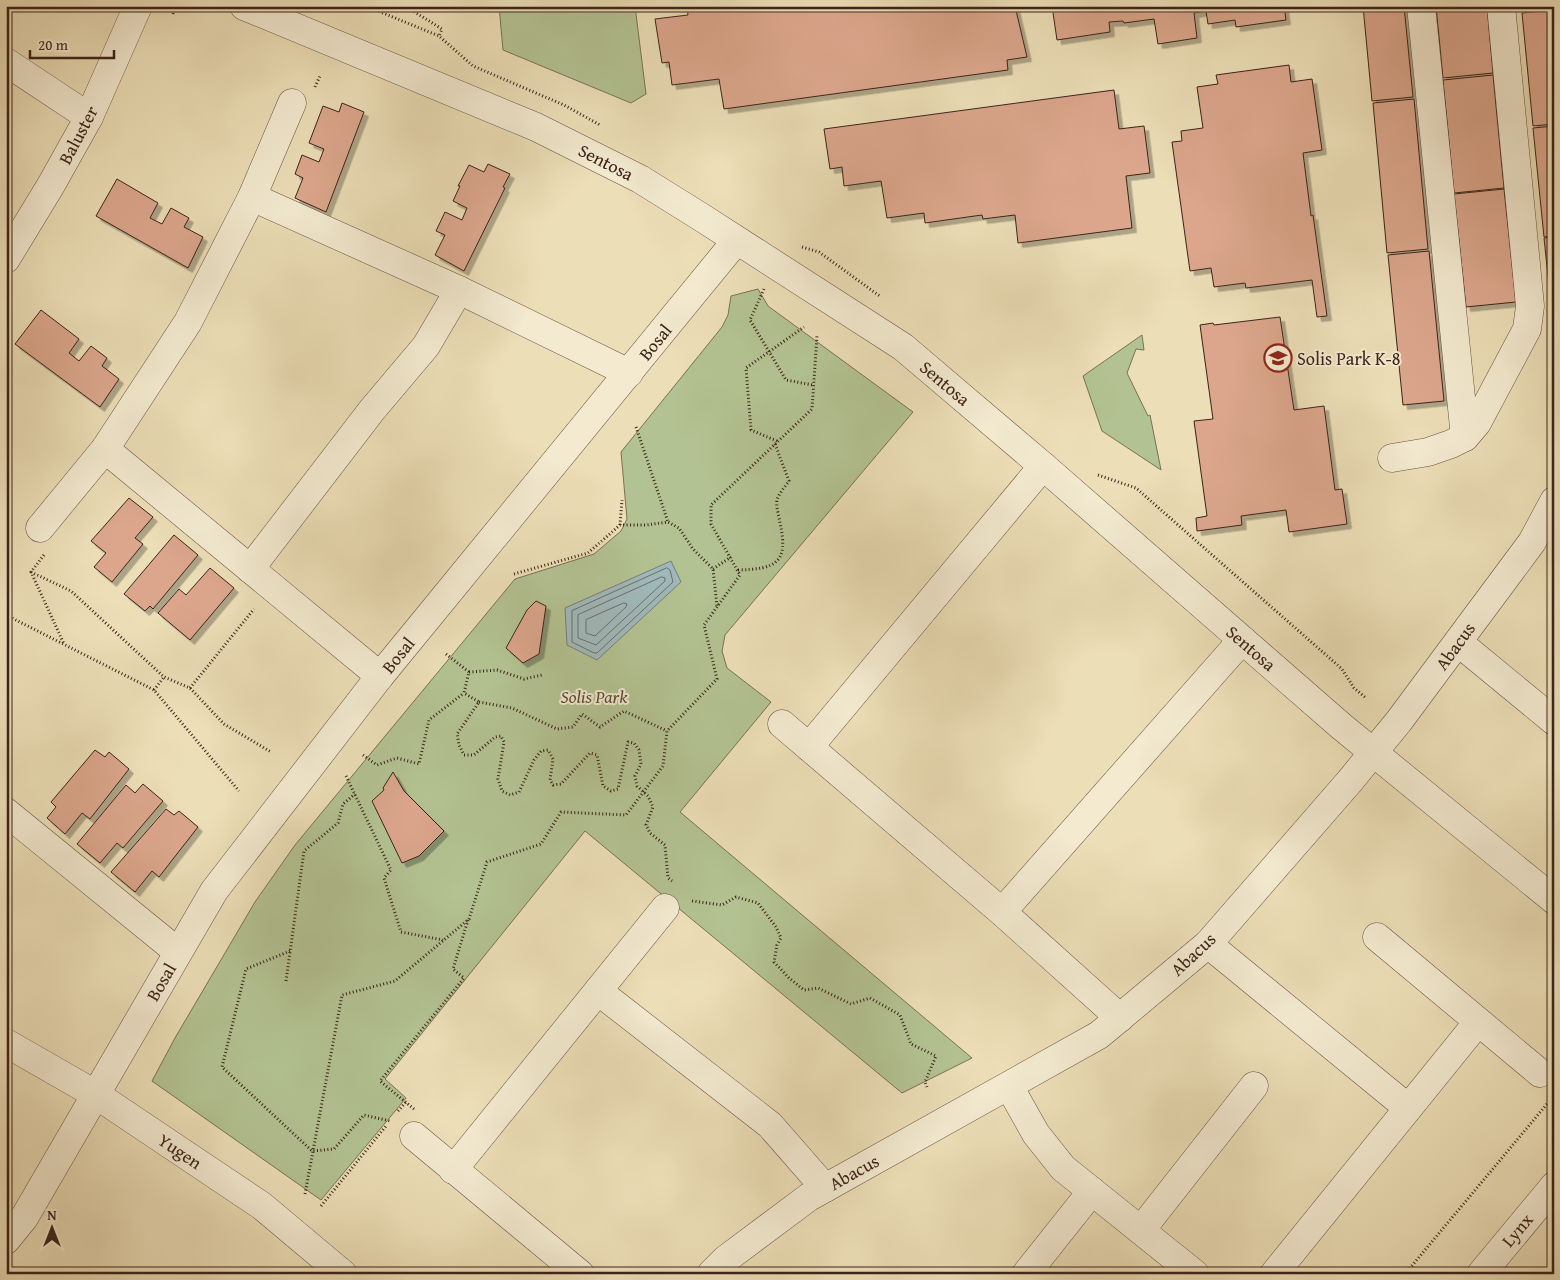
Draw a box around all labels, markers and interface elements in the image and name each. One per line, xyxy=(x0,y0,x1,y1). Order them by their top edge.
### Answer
scale bar xyxy=(30,28,114,60)
text: 20 m xyxy=(38,34,69,55)
street label: Baluster xyxy=(51,100,105,169)
street label: Sentosa xyxy=(574,137,639,188)
street label: Bosal xyxy=(632,318,678,366)
school or university icon: Solis Park K-8 xyxy=(1263,343,1293,373)
place label: Solis Park K-8 xyxy=(1297,345,1400,372)
street label: Sentosa xyxy=(914,354,976,412)
street label: Abacus xyxy=(1428,616,1482,676)
street label: Sentosa xyxy=(1220,619,1282,678)
street label: Bosal xyxy=(375,631,421,679)
park label: Solis Park xyxy=(561,683,628,710)
street label: Abacus xyxy=(1164,926,1222,982)
street label: Bosal xyxy=(139,958,183,1006)
street label: Yugen xyxy=(153,1126,207,1176)
street label: Abacus xyxy=(824,1147,884,1197)
north arrow xyxy=(28,1202,78,1252)
text: N xyxy=(47,1205,57,1225)
street label: Lynx xyxy=(1495,1207,1540,1253)

